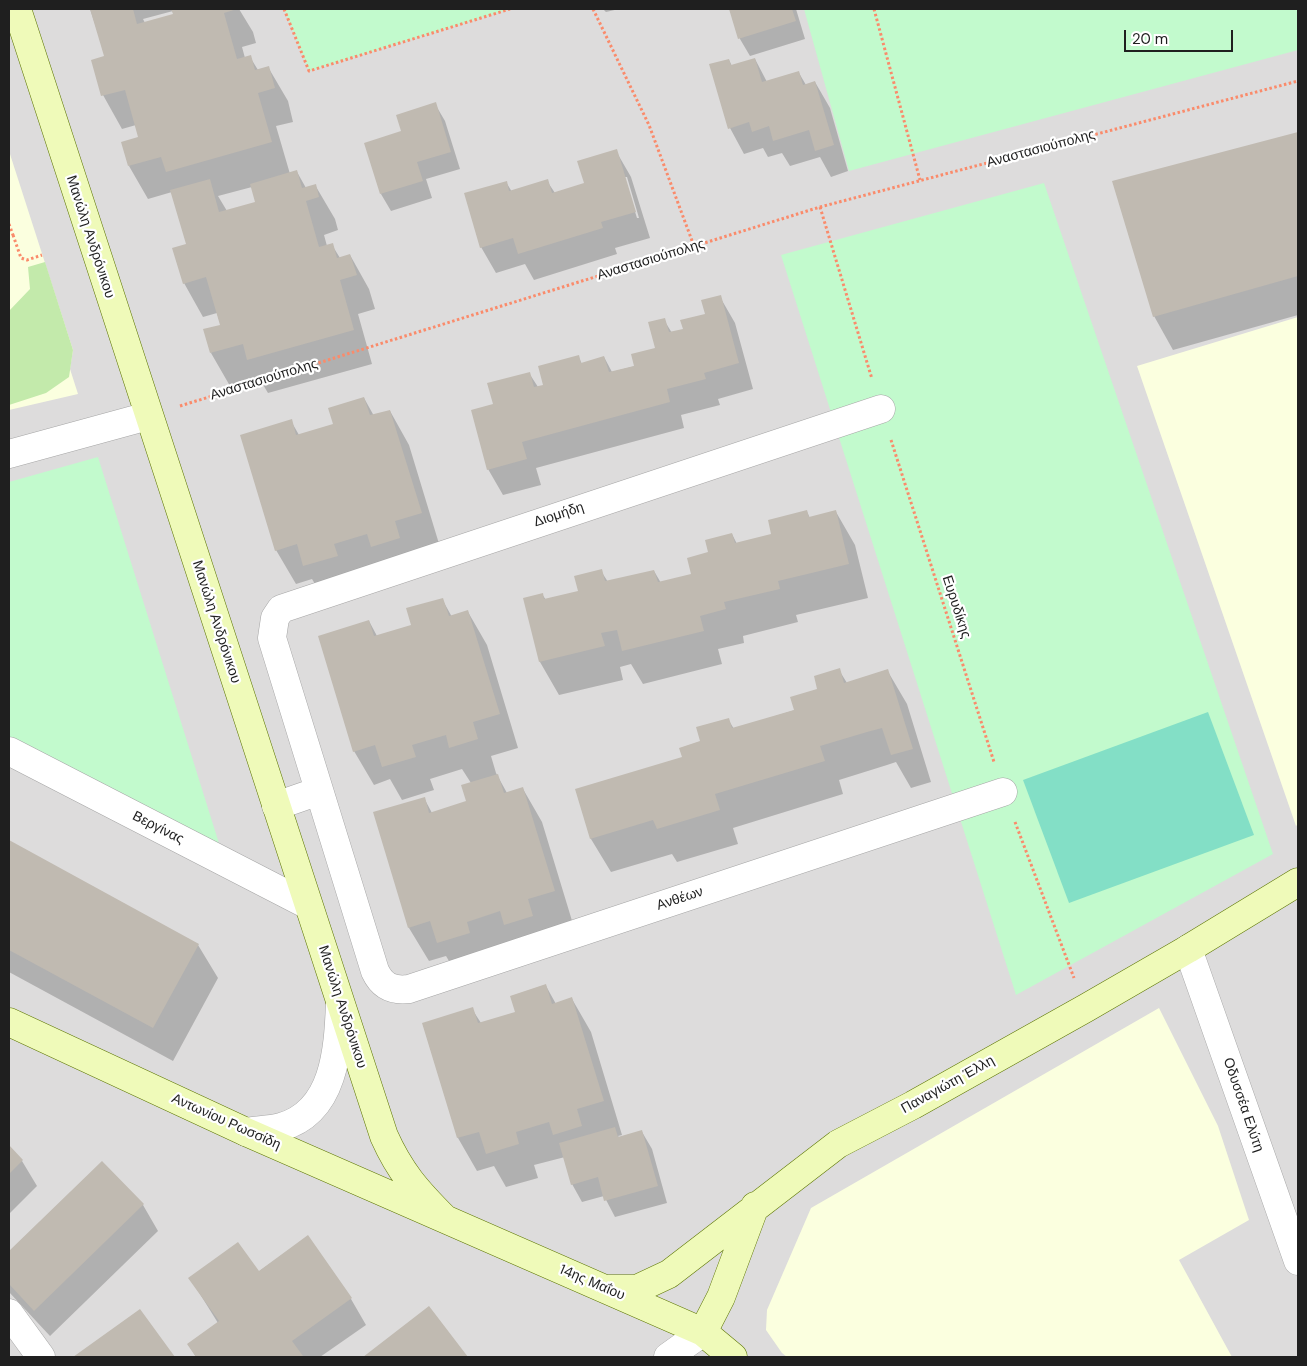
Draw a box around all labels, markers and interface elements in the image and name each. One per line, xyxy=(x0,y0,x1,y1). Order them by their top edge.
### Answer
scale bar xyxy=(1127,20,1236,52)
text: 20 m xyxy=(1132,29,1168,49)
street label: Αναστασιούπολης xyxy=(985,126,1097,172)
street label: Μανώλη Ανδρόνικου xyxy=(62,174,118,300)
street label: Αναστασιούπολης xyxy=(595,236,707,284)
street label: Αναστασιούπολης xyxy=(208,356,320,404)
street label: Διομήδη xyxy=(532,499,586,531)
street label: Μανώλη Ανδρόνικου xyxy=(188,559,244,685)
street label: Ευρυδίκης xyxy=(938,573,974,641)
street label: Βεργίνας xyxy=(129,808,187,848)
street label: Ανθέων xyxy=(655,884,705,914)
street label: Μανώλη Ανδρόνικου xyxy=(314,944,370,1070)
street label: Παναγιώτη Έλλη xyxy=(898,1052,998,1118)
street label: Οδυσσέα Ελύτη xyxy=(1219,1056,1267,1154)
street label: Αντωνίου Ρωσσίδη xyxy=(169,1090,283,1154)
street label: 14ης Μαΐου xyxy=(557,1262,627,1304)

